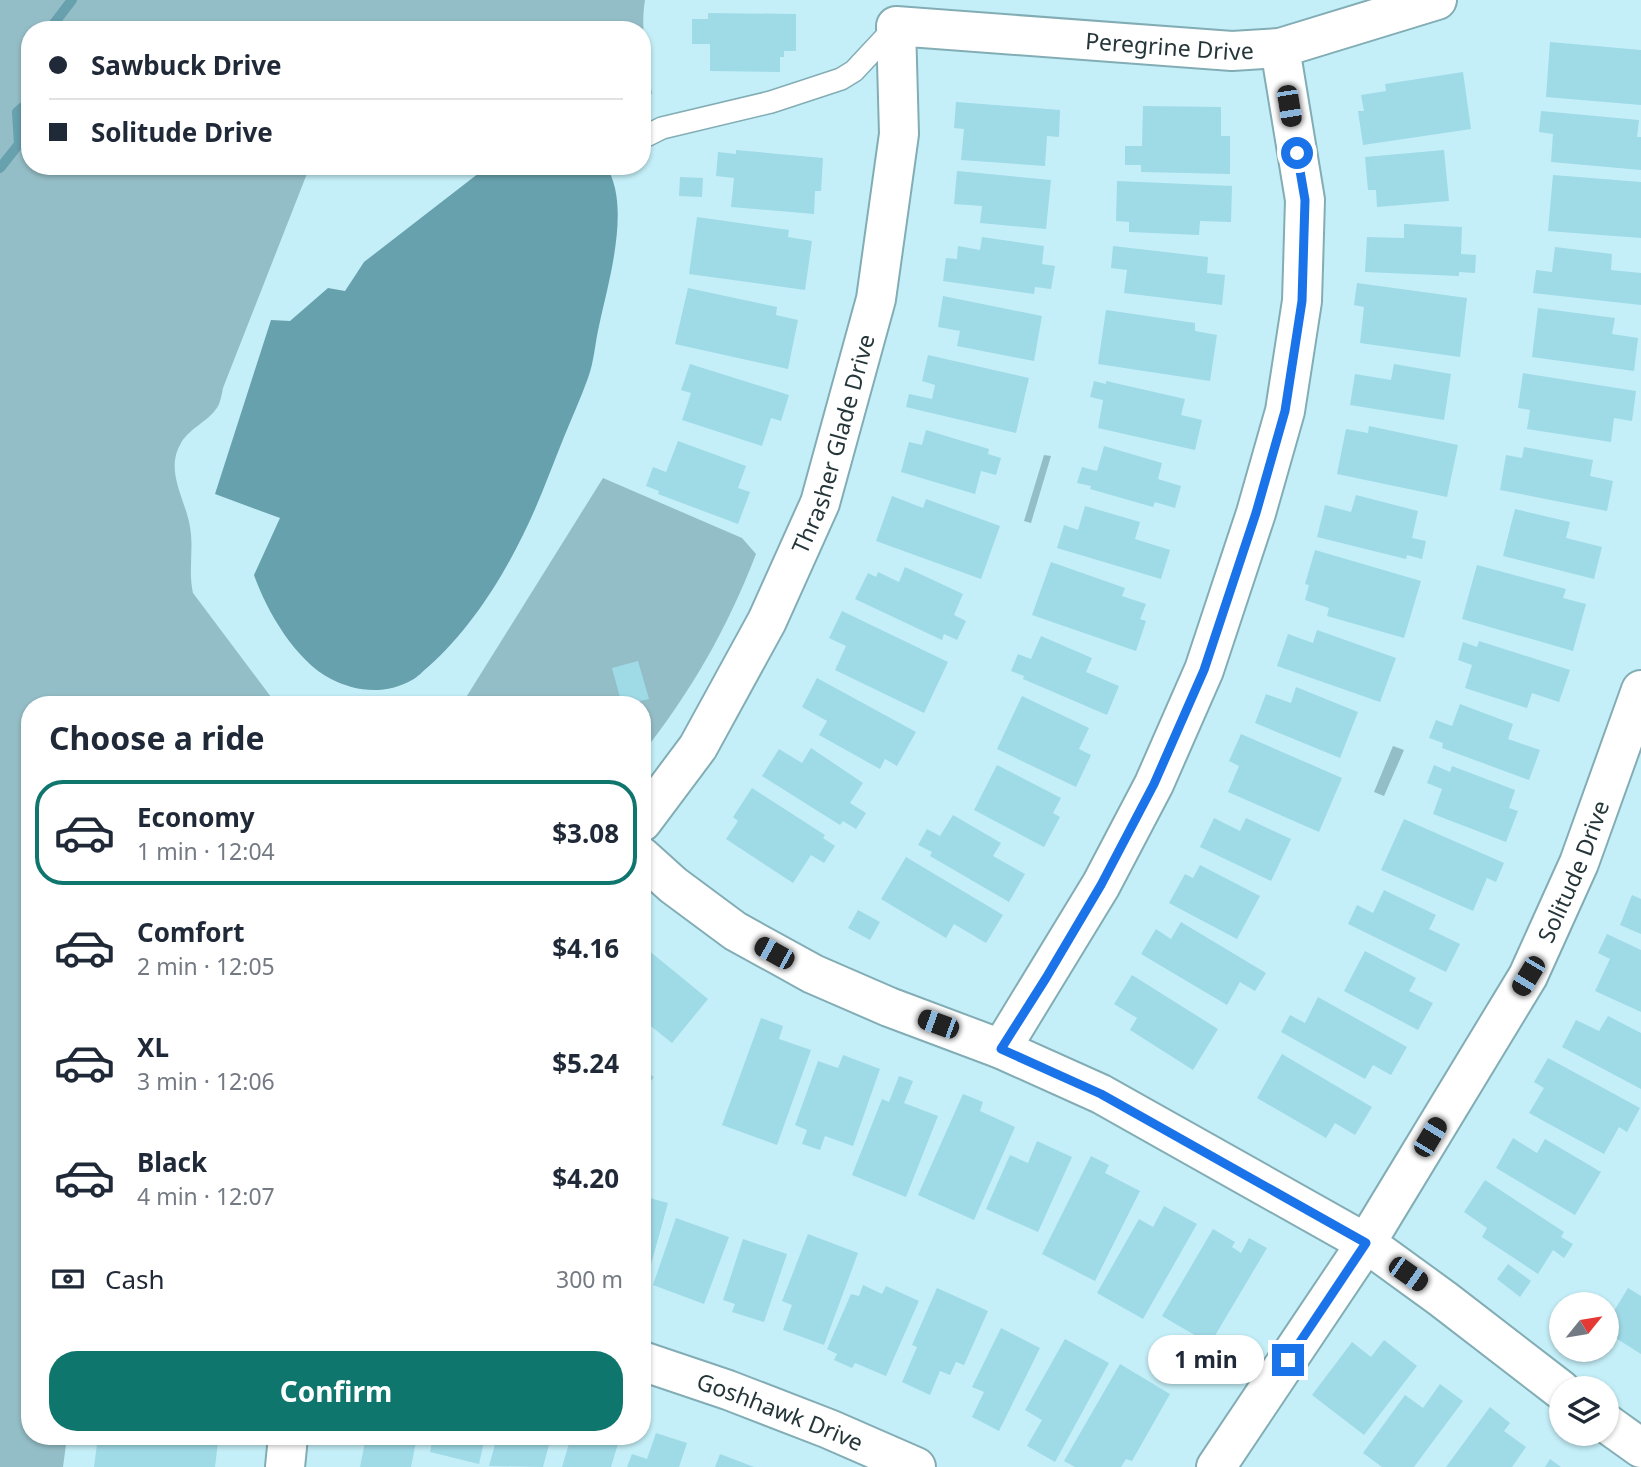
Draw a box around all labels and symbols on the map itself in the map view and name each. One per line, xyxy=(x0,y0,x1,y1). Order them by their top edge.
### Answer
street label: Peregrine Drive xyxy=(1084,24,1255,67)
car xyxy=(1276,84,1303,128)
route start xyxy=(1281,137,1313,169)
street label: Thrasher Glade Drive xyxy=(783,330,882,559)
street label: Solitude Drive xyxy=(1529,796,1616,947)
car xyxy=(751,934,798,972)
car xyxy=(1509,953,1548,999)
car xyxy=(915,1007,962,1041)
car xyxy=(1411,1114,1450,1160)
car xyxy=(1385,1253,1432,1295)
north arrow xyxy=(1549,1292,1619,1362)
callout: 1 min xyxy=(1148,1336,1264,1384)
route end xyxy=(1272,1344,1304,1376)
street label: Goshhawk Drive xyxy=(693,1365,869,1458)

